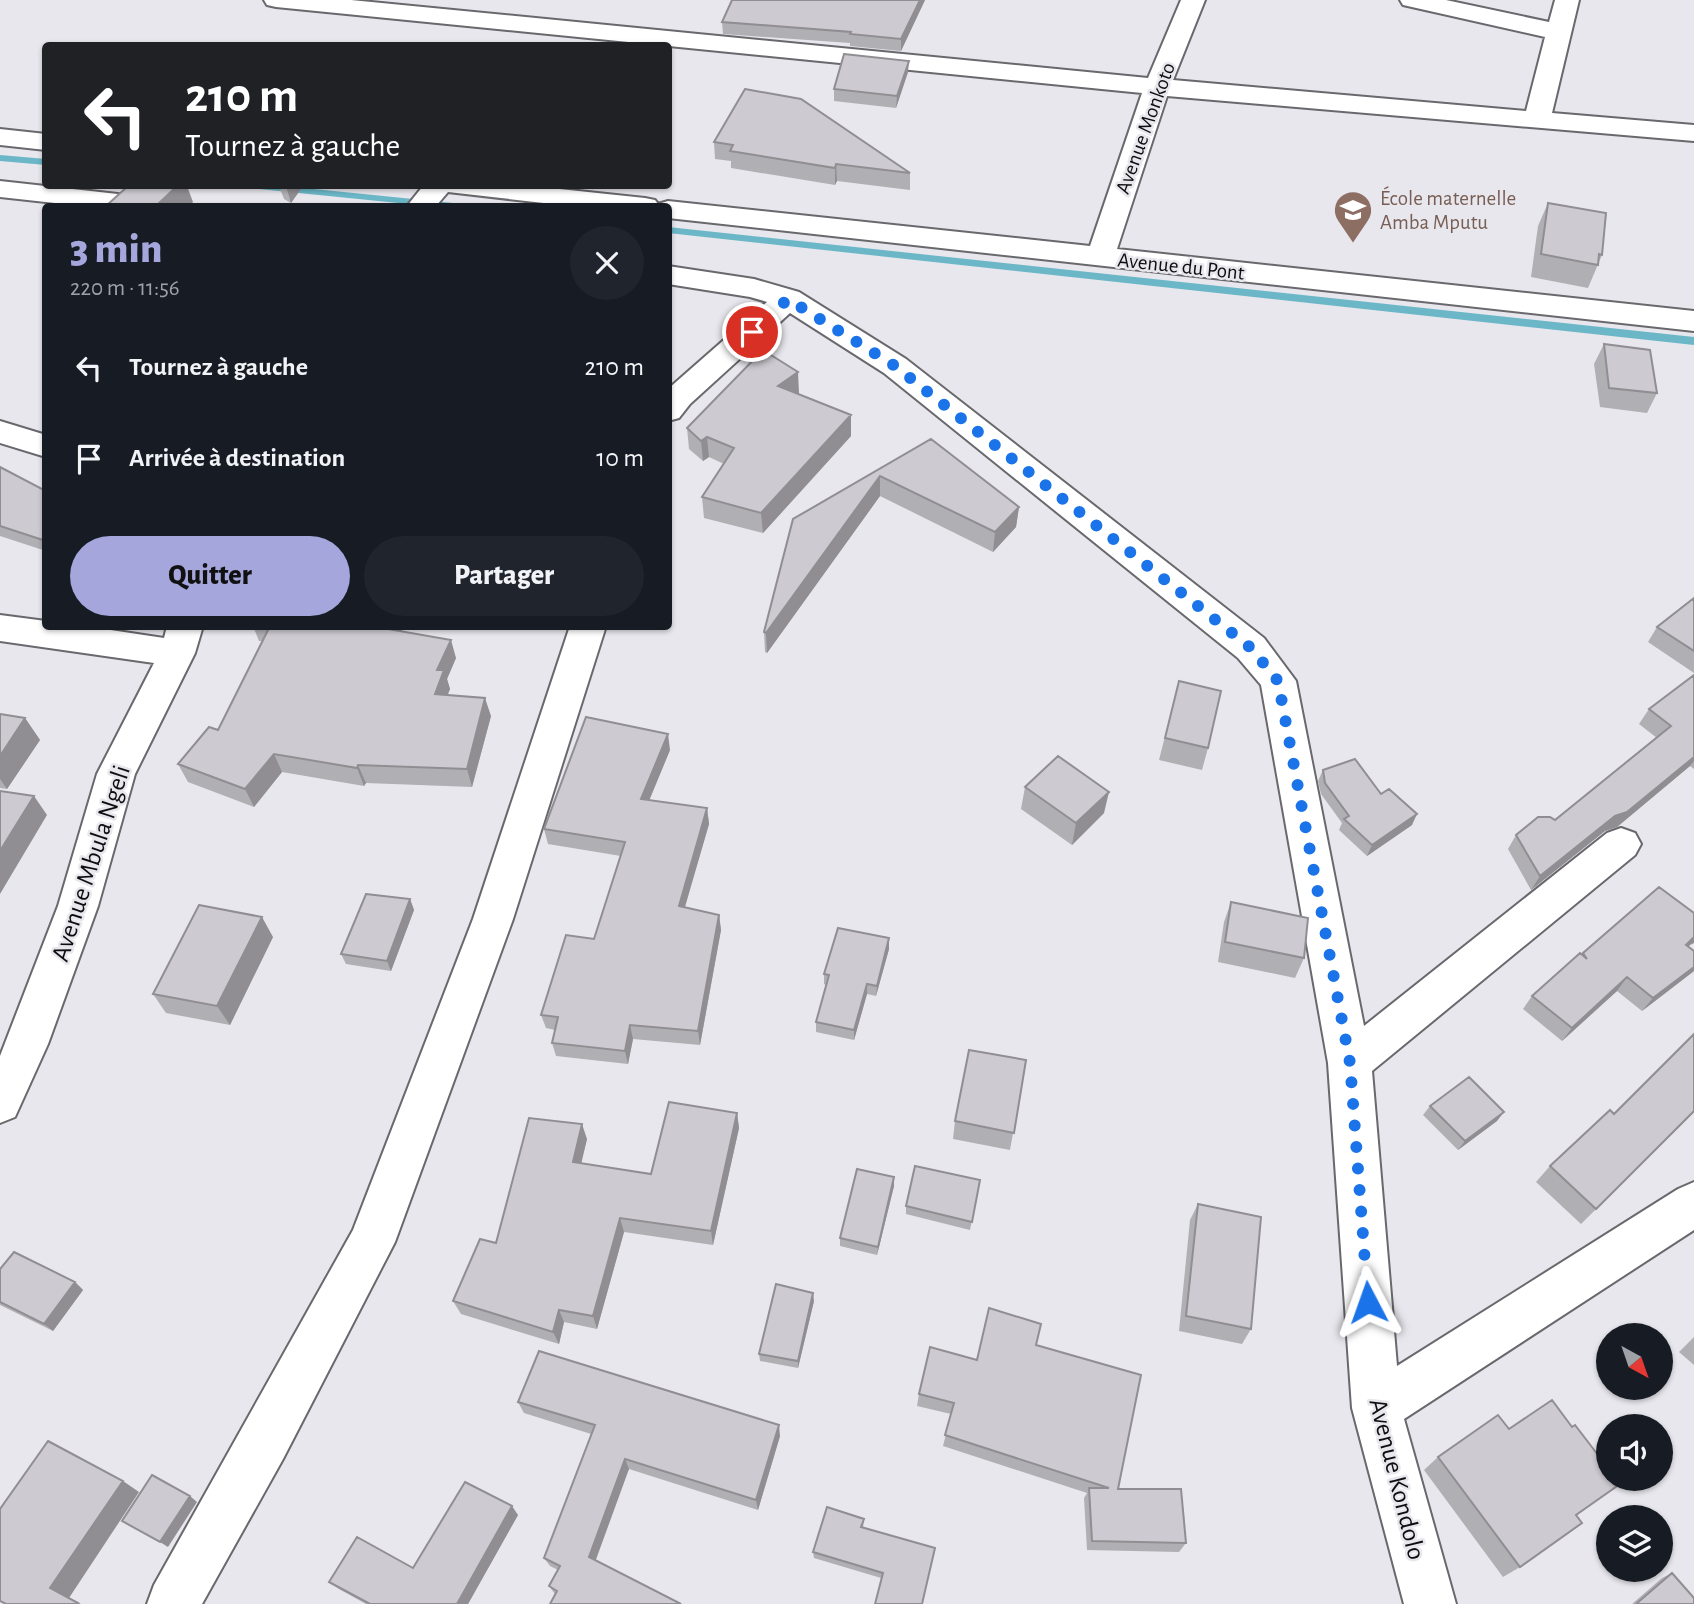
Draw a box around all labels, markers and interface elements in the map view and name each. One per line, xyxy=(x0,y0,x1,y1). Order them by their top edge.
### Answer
street label: Avenue Monkoto xyxy=(1112,60,1179,197)
icon: left xyxy=(70,70,161,161)
text: 210 m xyxy=(185,72,298,121)
text: Tournez à gauche xyxy=(185,130,400,162)
place label: École maternelle Amba Mputu xyxy=(1380,186,1516,233)
school or university icon: École maternelle Amba Mputu xyxy=(1332,189,1374,244)
button: close xyxy=(570,226,644,300)
text: 3 min xyxy=(70,228,162,270)
street label: Avenue du Pont xyxy=(1116,249,1246,284)
text: 220 m · 11:56 xyxy=(70,277,180,300)
pin xyxy=(722,302,782,362)
icon: arrive xyxy=(733,313,771,351)
icon: left xyxy=(70,349,108,387)
text: Tournez à gauche xyxy=(129,354,308,380)
text: 210 m xyxy=(584,354,644,380)
icon: arrive xyxy=(70,440,108,478)
text: Arrivée à destination xyxy=(129,445,345,471)
text: 10 m xyxy=(596,445,644,471)
button: Quitter xyxy=(70,536,350,616)
button: Partager xyxy=(364,536,644,616)
street label: Avenue Mbula Ngeli xyxy=(47,762,135,965)
position arrow xyxy=(1331,1265,1405,1339)
north arrow xyxy=(1596,1323,1673,1400)
map controls xyxy=(1596,1323,1673,1582)
street label: Avenue Kondolo xyxy=(1364,1396,1430,1562)
button: sound xyxy=(1596,1414,1673,1491)
button: layers xyxy=(1596,1505,1673,1582)

